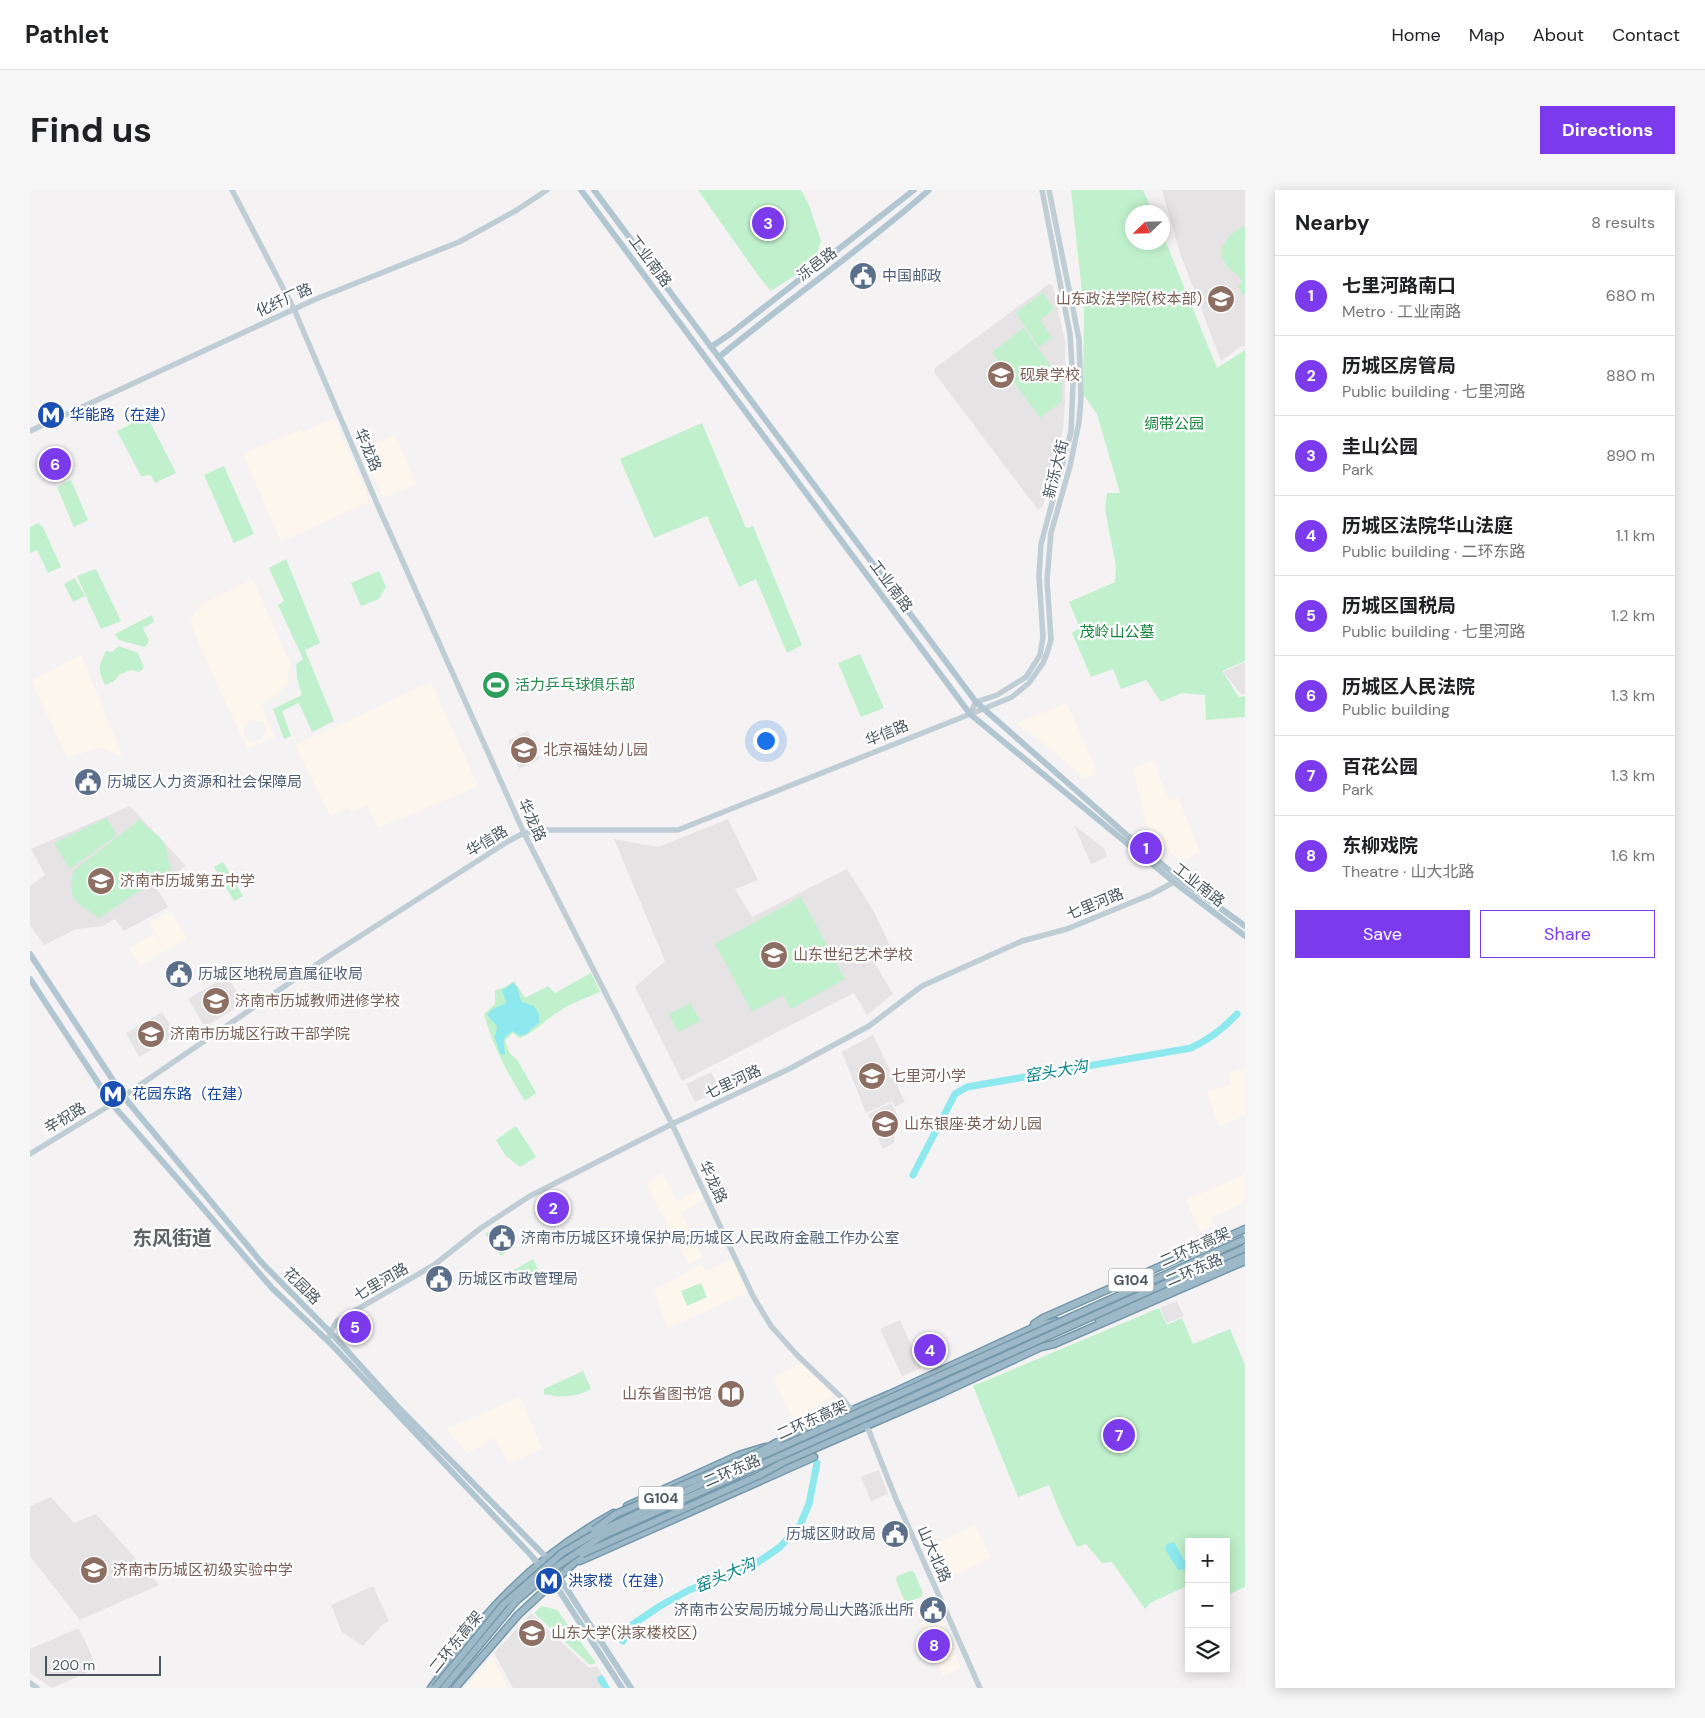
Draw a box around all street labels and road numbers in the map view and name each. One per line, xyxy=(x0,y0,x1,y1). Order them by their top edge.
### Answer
street label: 工业南路 xyxy=(624,231,676,291)
street label: 泺邑路 xyxy=(793,242,841,286)
street label: 化纤厂路 xyxy=(253,279,315,321)
street label: 华龙路 xyxy=(350,425,386,475)
street label: 新泺大街 xyxy=(1039,437,1073,501)
street label: 工业南路 xyxy=(865,556,917,616)
street label: 华信路 xyxy=(862,715,912,751)
street label: 华龙路 xyxy=(513,795,551,845)
street label: 华信路 xyxy=(463,821,511,861)
street label: 工业南路 xyxy=(1169,859,1229,911)
street label: 七里河路 xyxy=(1063,883,1127,925)
street label: 七里河路 xyxy=(702,1060,764,1104)
street label: 辛祝路 xyxy=(41,1098,89,1138)
street label: 华龙路 xyxy=(694,1157,732,1207)
street label: 二环东高架 xyxy=(1157,1223,1233,1271)
street label: 二环东路 xyxy=(1162,1249,1226,1291)
street label: 七里河路 xyxy=(350,1258,412,1306)
street label: 花园路 xyxy=(279,1263,325,1309)
road number: G104 xyxy=(1108,1268,1154,1292)
street label: 二环东高架 xyxy=(774,1396,850,1444)
street label: 二环东路 xyxy=(700,1450,764,1492)
road number: G104 xyxy=(638,1486,684,1510)
street label: 山大北路 xyxy=(913,1523,955,1585)
street label: 二环东高架 xyxy=(425,1607,487,1677)

